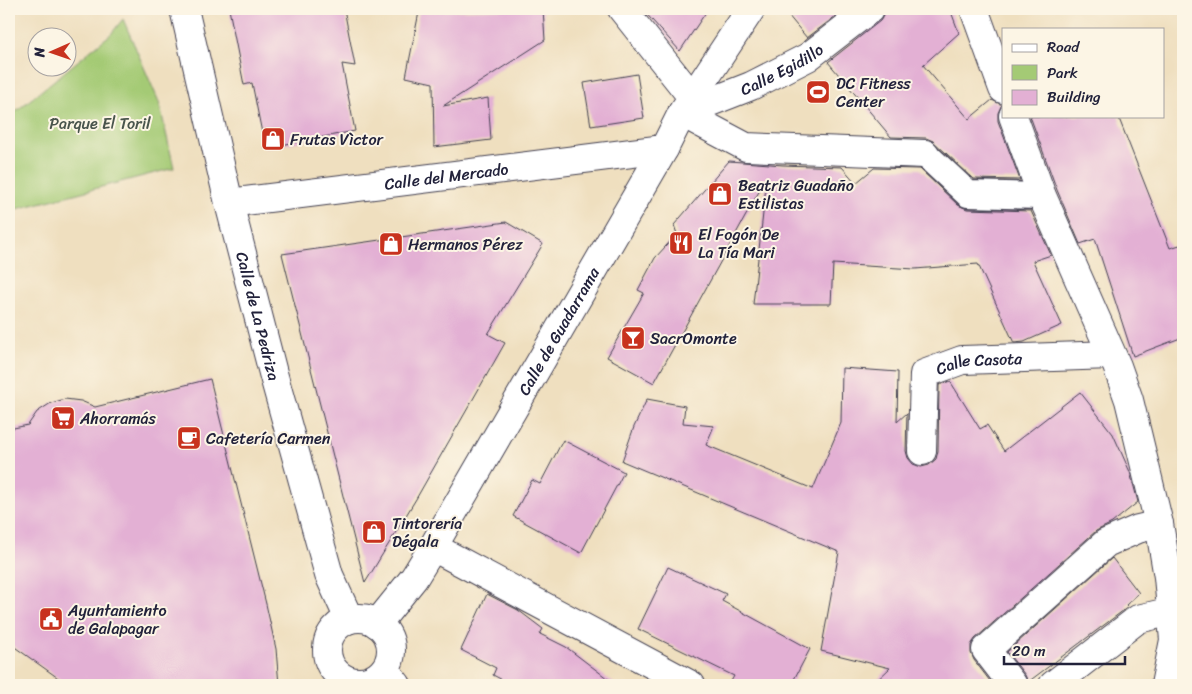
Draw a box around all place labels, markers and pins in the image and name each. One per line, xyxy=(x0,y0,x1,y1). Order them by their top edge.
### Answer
place label: DC Fitness Center xyxy=(836,69,911,116)
sports icon: DC Fitness Center xyxy=(805,79,831,105)
place label: Frutas Vìctor xyxy=(290,125,385,154)
shop icon: Frutas Vìctor xyxy=(260,126,286,152)
place label: Beatriz Guadaño Estilistas xyxy=(738,171,854,218)
shop icon: Beatriz Guadaño Estilistas xyxy=(707,181,733,207)
place label: El Fogón De La Tía Mari xyxy=(698,220,779,267)
place label: Hermanos Pérez xyxy=(408,230,523,259)
restaurant icon: El Fogón De La Tía Mari xyxy=(668,230,694,256)
shop icon: Hermanos Pérez xyxy=(378,231,404,257)
place label: SacrOmonte xyxy=(650,324,737,353)
bar icon: SacrOmonte xyxy=(620,325,646,351)
place label: Ahorramás xyxy=(79,404,156,433)
supermarket icon: Ahorramás xyxy=(50,405,76,431)
place label: Cafetería Carmen xyxy=(206,424,331,453)
cafe icon: Cafetería Carmen xyxy=(176,425,202,451)
place label: Tintorería Dégala xyxy=(392,509,462,556)
shop icon: Tintorería Dégala xyxy=(361,519,387,545)
place label: Ayuntamiento de Galapagar xyxy=(67,596,167,643)
public building icon: Ayuntamiento de Galapagar xyxy=(38,606,64,632)

